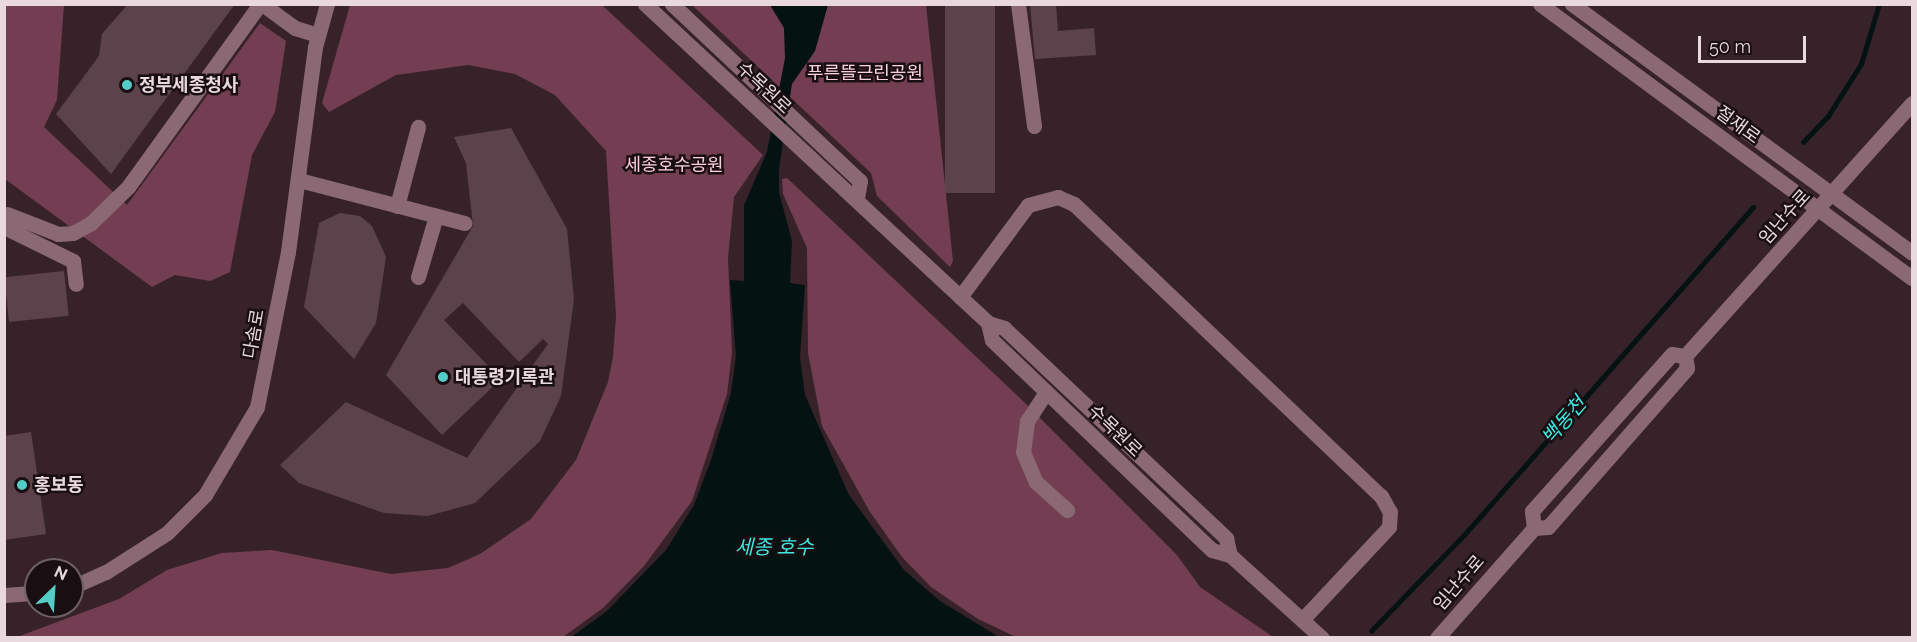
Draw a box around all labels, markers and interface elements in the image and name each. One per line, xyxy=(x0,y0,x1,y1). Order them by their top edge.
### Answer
scale bar xyxy=(1701,24,1809,62)
text: 50 m xyxy=(1709,36,1751,57)
street label: 수목원로 xyxy=(732,58,796,118)
park label: 푸른뜰근린공원 xyxy=(807,62,923,84)
place label: 정부세종청사 xyxy=(139,74,238,96)
marker: 정부세종청사 xyxy=(120,78,134,92)
street label: 절재로 xyxy=(1712,102,1764,148)
park label: 세종호수공원 xyxy=(624,154,724,176)
street label: 임난수로 xyxy=(1755,185,1815,249)
street label: 다솜로 xyxy=(239,308,269,360)
place label: 대통령기록관 xyxy=(455,366,554,388)
marker: 대통령기록관 xyxy=(436,370,450,384)
water label: 백동천 xyxy=(1537,392,1591,450)
street label: 수목원로 xyxy=(1084,400,1146,462)
place label: 홍보동 xyxy=(34,474,84,496)
marker: 홍보동 xyxy=(15,478,29,492)
water label: 세종 호수 xyxy=(735,535,813,559)
street label: 임난수로 xyxy=(1429,551,1489,615)
north arrow xyxy=(24,558,84,618)
text: N xyxy=(51,562,71,584)

